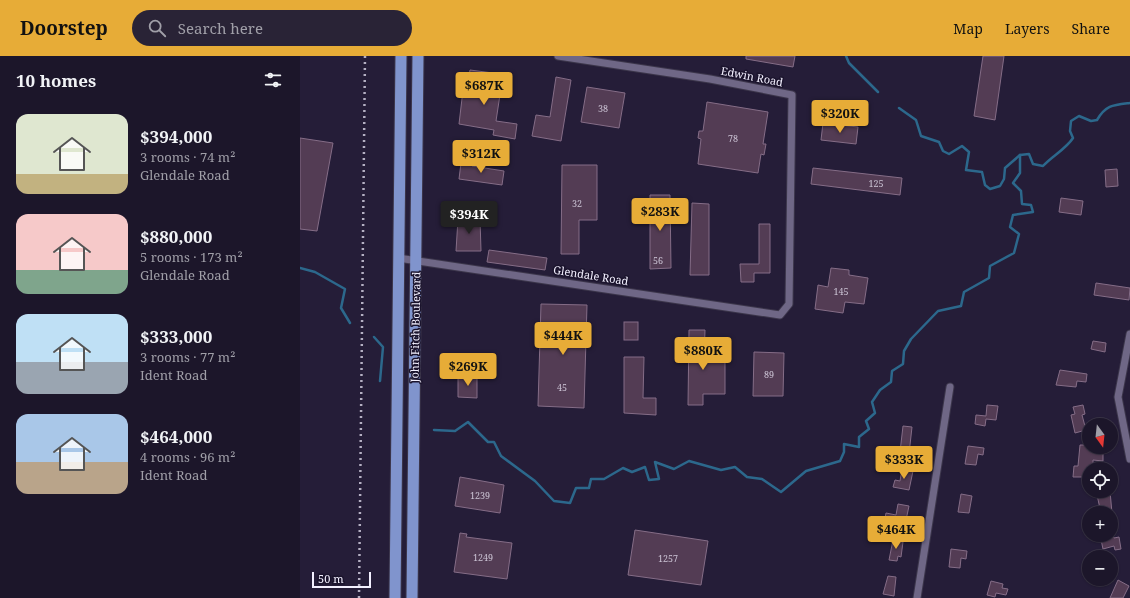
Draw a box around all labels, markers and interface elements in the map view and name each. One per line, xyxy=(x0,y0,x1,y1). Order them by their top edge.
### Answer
search box xyxy=(132,10,412,46)
text: Doorstep xyxy=(20,15,108,41)
icon: search xyxy=(146,17,168,39)
text: Search here xyxy=(178,18,263,38)
text: Map xyxy=(953,19,983,38)
text: Layers xyxy=(1005,19,1050,38)
text: Share xyxy=(1072,19,1110,38)
street label: Edwin Road xyxy=(720,63,785,89)
text: 10 homes xyxy=(16,69,96,92)
icon: filters xyxy=(262,69,284,91)
pin: $687K xyxy=(456,72,512,106)
text: $687K xyxy=(465,76,503,94)
pin: $320K xyxy=(812,100,868,134)
house number: 38 xyxy=(598,102,608,115)
text: $320K xyxy=(821,104,859,122)
text: $394,000 xyxy=(140,125,212,148)
icon: home xyxy=(48,130,96,178)
house number: 78 xyxy=(728,132,738,145)
pin: $312K xyxy=(453,140,509,174)
text: $312K xyxy=(462,144,500,162)
text: 3 rooms · 74 m² xyxy=(140,148,235,166)
text: Glendale Road xyxy=(140,166,230,184)
house number: 125 xyxy=(868,177,884,190)
house number: 32 xyxy=(572,197,582,210)
pin: $283K xyxy=(632,198,688,232)
pin: $394K xyxy=(441,201,497,235)
text: $283K xyxy=(641,202,679,220)
text: $394K xyxy=(450,205,488,223)
text: $880,000 xyxy=(140,225,212,248)
icon: home xyxy=(48,230,96,278)
text: 5 rooms · 173 m² xyxy=(140,248,243,266)
house number: 56 xyxy=(653,254,663,267)
street label: Glendale Road xyxy=(552,262,630,288)
text: Glendale Road xyxy=(140,266,230,284)
street label: John Fitch Boulevard xyxy=(407,271,423,383)
house number: 145 xyxy=(833,285,849,298)
pin: $444K xyxy=(535,322,591,356)
text: $333,000 xyxy=(140,325,212,348)
text: $444K xyxy=(544,326,582,344)
icon: home xyxy=(48,330,96,378)
pin: $880K xyxy=(675,337,731,371)
text: $880K xyxy=(684,341,722,359)
text: 3 rooms · 77 m² xyxy=(140,348,235,366)
pin: $269K xyxy=(440,353,496,387)
text: $269K xyxy=(449,357,487,375)
text: Ident Road xyxy=(140,366,207,384)
house number: 89 xyxy=(764,368,774,381)
house number: 45 xyxy=(557,381,567,394)
north arrow xyxy=(1082,418,1118,454)
map controls xyxy=(1082,418,1118,586)
text: $464,000 xyxy=(140,425,212,448)
icon: home xyxy=(48,430,96,478)
pin: $333K xyxy=(876,446,932,480)
text: 4 rooms · 96 m² xyxy=(140,448,235,466)
text: $333K xyxy=(885,450,923,468)
button: locate xyxy=(1082,462,1118,498)
text: Ident Road xyxy=(140,466,207,484)
house number: 1239 xyxy=(470,489,490,502)
button: + xyxy=(1082,506,1118,542)
pin: $464K xyxy=(868,516,924,550)
text: $464K xyxy=(877,520,915,538)
button: − xyxy=(1082,550,1118,586)
house number: 1249 xyxy=(473,551,493,564)
house number: 1257 xyxy=(658,552,678,565)
scale bar xyxy=(312,570,371,589)
text: 50 m xyxy=(318,571,344,586)

